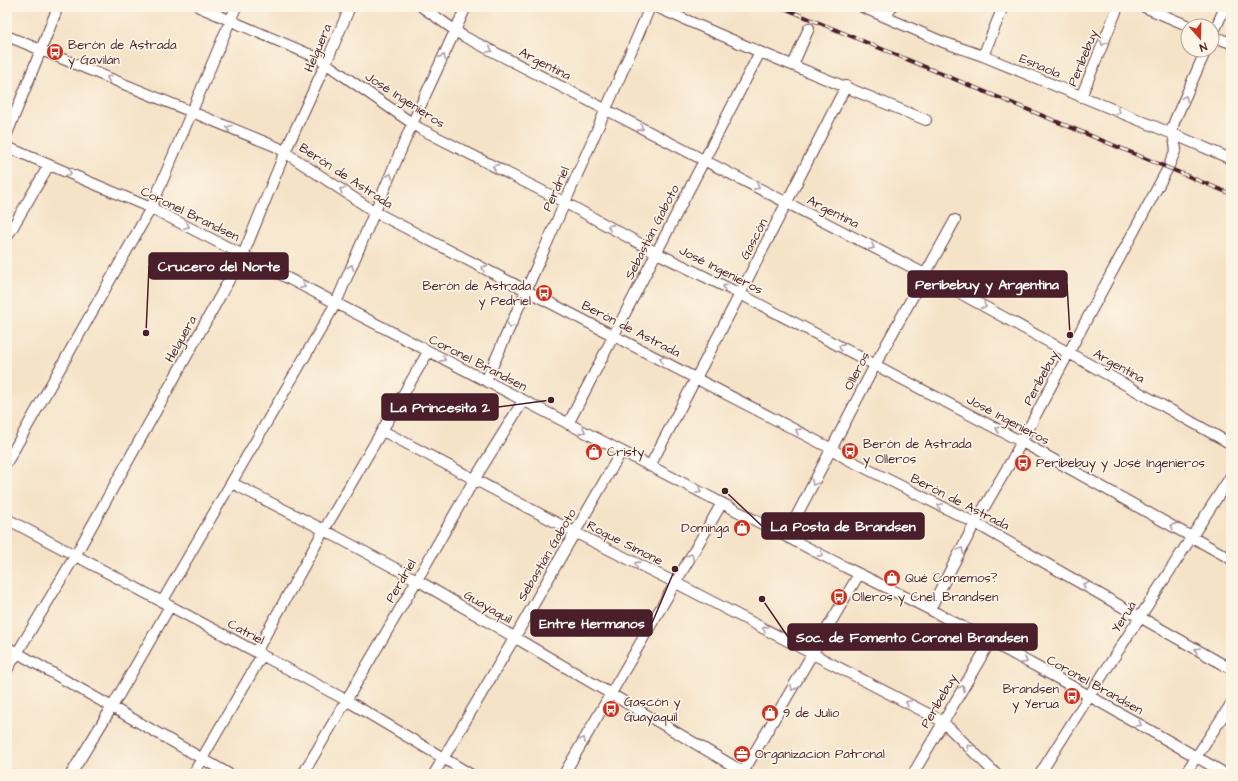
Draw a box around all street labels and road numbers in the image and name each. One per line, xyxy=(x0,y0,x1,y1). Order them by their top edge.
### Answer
street label: Helguera xyxy=(300,21,337,75)
street label: Peribebuy xyxy=(1063,27,1103,89)
street label: Argentina xyxy=(515,43,574,86)
street label: Esnaola xyxy=(1017,49,1064,83)
street label: José Ingenieros xyxy=(361,67,449,134)
street label: Berón de Astrada xyxy=(296,139,397,213)
street label: Perdriel xyxy=(538,164,574,214)
street label: Sebastián Gaboto xyxy=(620,181,684,282)
street label: Coronel Brandsen xyxy=(137,182,243,246)
street label: Argentina xyxy=(803,191,862,234)
street label: Gascón xyxy=(736,215,772,263)
street label: José Ingenieros xyxy=(676,241,766,300)
street label: Berón de Astrada xyxy=(579,296,684,362)
street label: Helguera xyxy=(161,312,202,366)
street label: Coronel Brandsen xyxy=(426,330,531,396)
street label: Argentina xyxy=(1090,345,1148,389)
street label: Peribebuy xyxy=(1019,347,1064,409)
street label: Olleros xyxy=(839,348,875,393)
street label: José Ingenieros xyxy=(963,391,1053,451)
street label: Berón de Astrada xyxy=(908,469,1013,535)
street label: Sebastián Gaboto xyxy=(513,505,581,605)
street label: Roque Simone xyxy=(584,516,666,570)
street label: Perdriel xyxy=(381,556,421,606)
street label: Guayaquil xyxy=(460,586,516,629)
street label: Yeruá xyxy=(1107,597,1141,636)
street label: Catriel xyxy=(224,615,268,649)
street label: Coronel Brandsen xyxy=(1043,651,1147,719)
street label: Peribebuy xyxy=(916,671,963,732)

